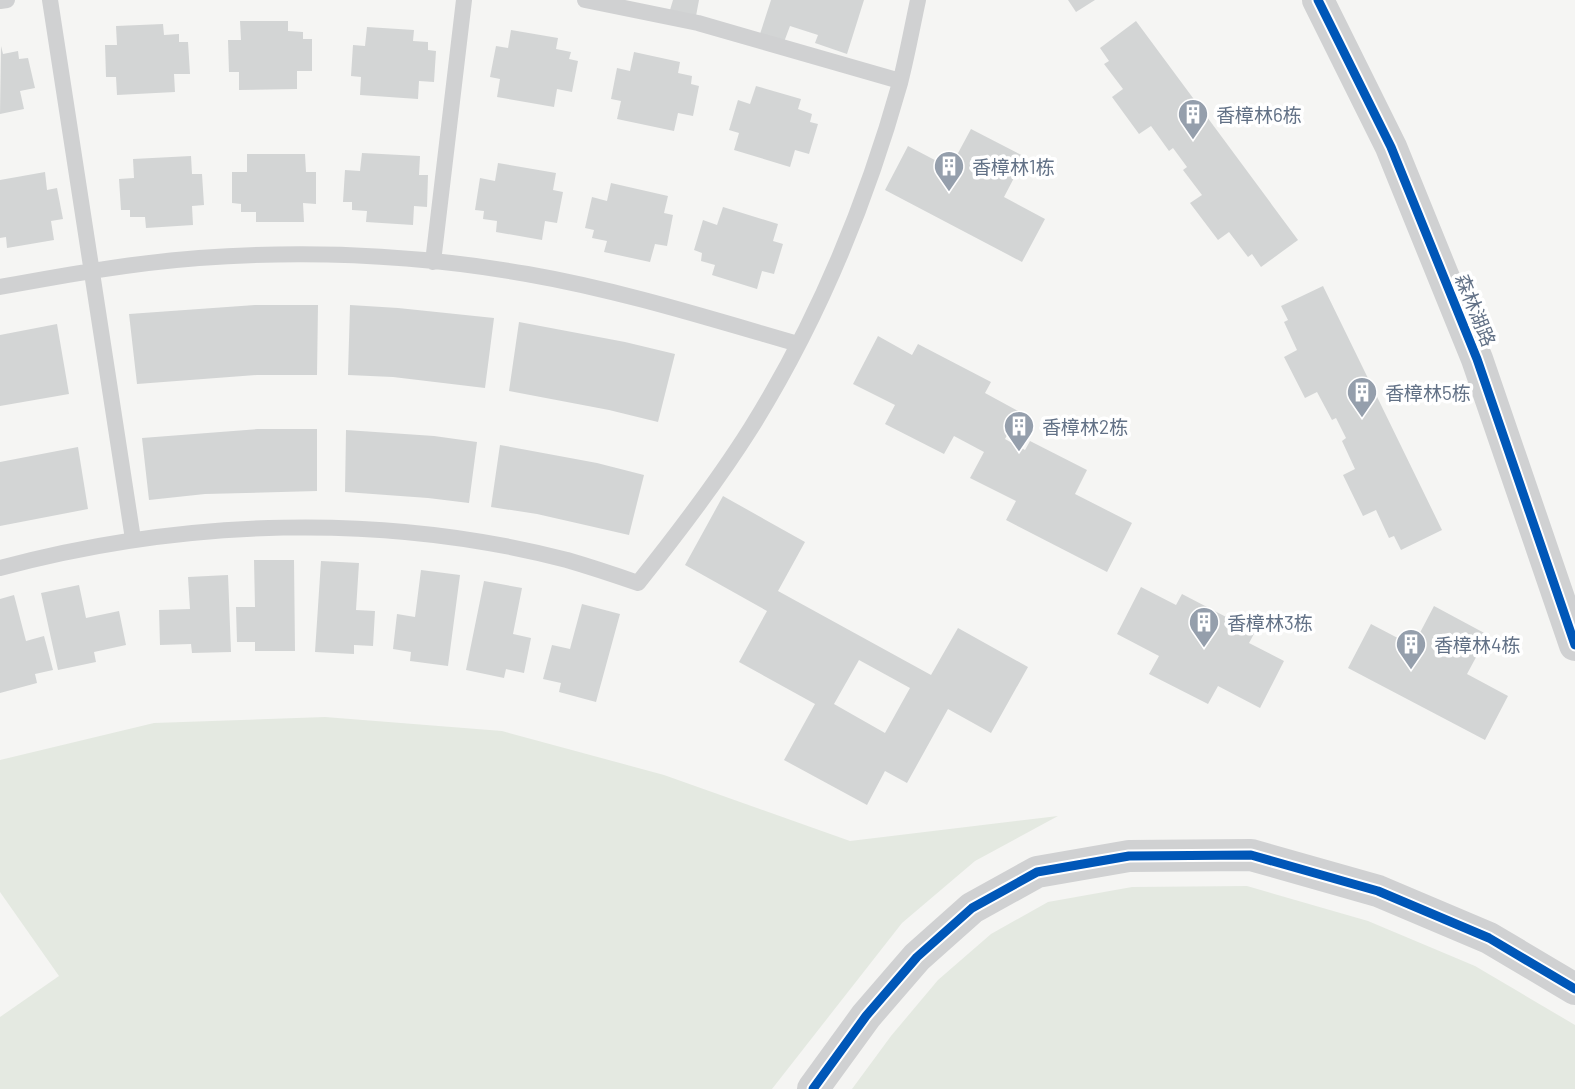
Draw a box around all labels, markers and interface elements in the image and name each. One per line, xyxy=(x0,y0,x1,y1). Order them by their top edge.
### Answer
building icon: 香樟林6栋 xyxy=(1176,97,1210,141)
place label: 香樟林6栋 xyxy=(1216,103,1302,126)
building icon: 香樟林1栋 xyxy=(932,149,966,193)
place label: 香樟林1栋 xyxy=(972,155,1055,178)
street label: 森林湖路 xyxy=(1451,270,1501,350)
building icon: 香樟林5栋 xyxy=(1345,375,1379,419)
place label: 香樟林5栋 xyxy=(1385,381,1471,404)
building icon: 香樟林2栋 xyxy=(1002,409,1036,453)
place label: 香樟林2栋 xyxy=(1042,415,1128,438)
building icon: 香樟林3栋 xyxy=(1187,605,1221,649)
place label: 香樟林3栋 xyxy=(1227,611,1313,634)
building icon: 香樟林4栋 xyxy=(1394,627,1428,671)
place label: 香樟林4栋 xyxy=(1434,633,1520,656)

